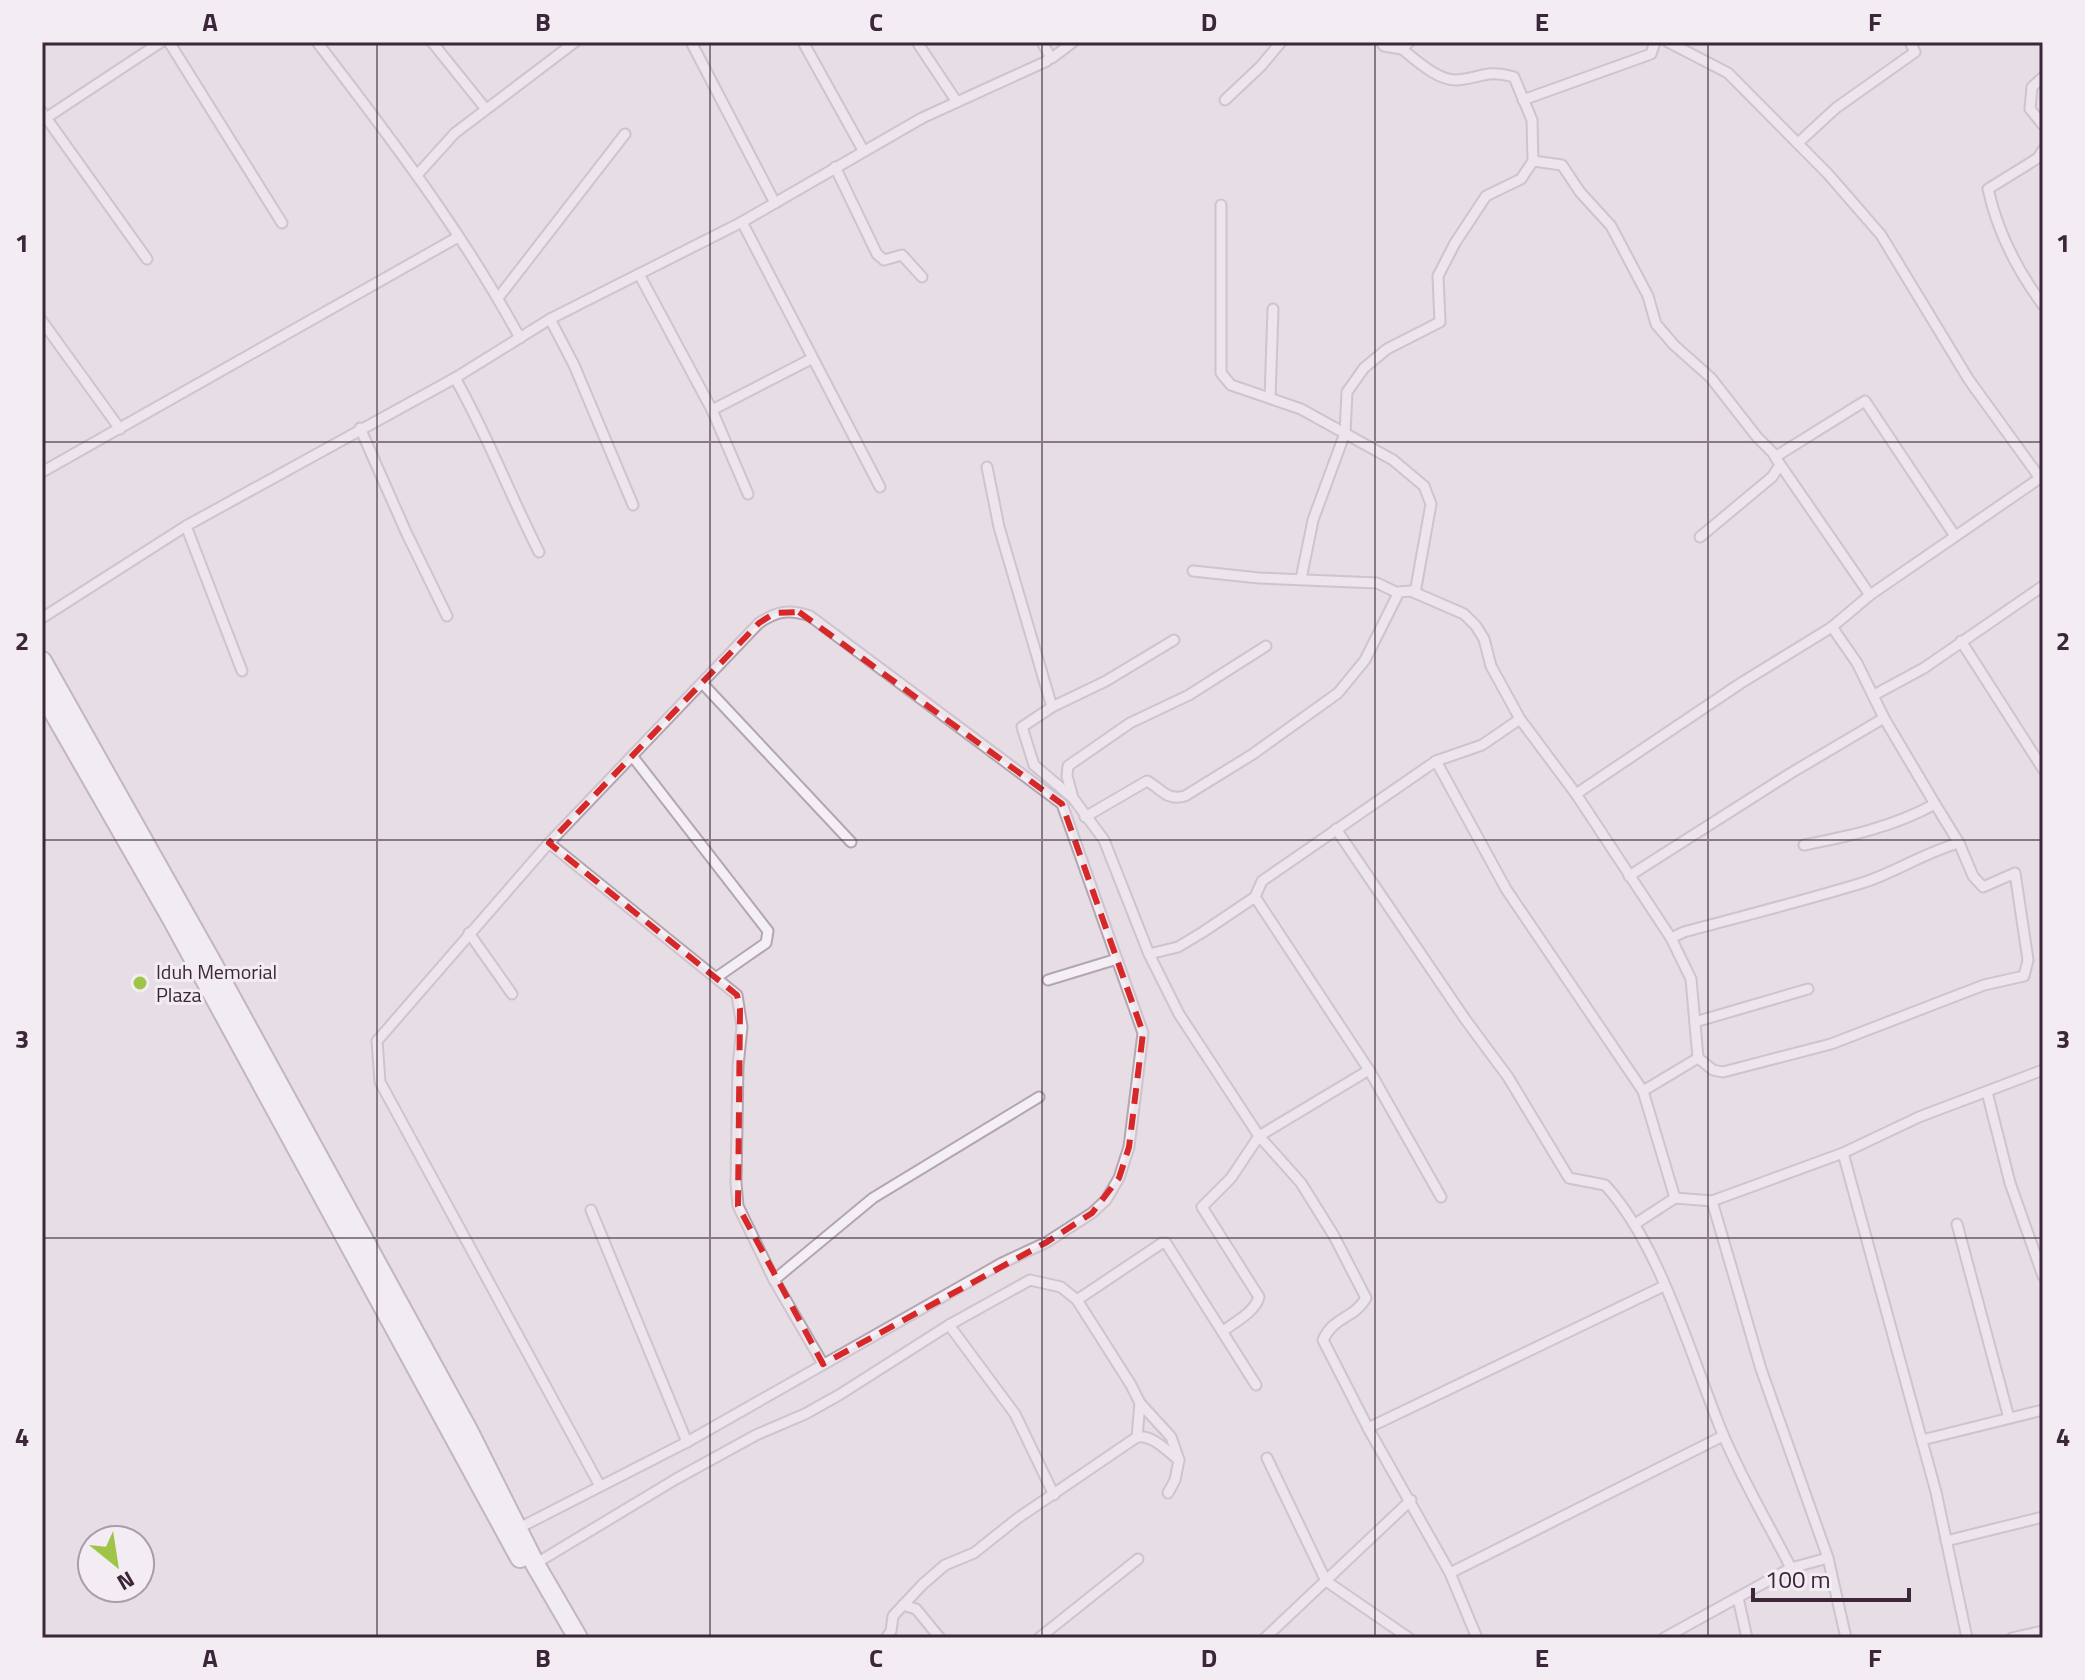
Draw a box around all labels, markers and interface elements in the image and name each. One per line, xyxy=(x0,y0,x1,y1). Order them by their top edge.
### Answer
text: A xyxy=(202,2,218,41)
text: B xyxy=(535,2,551,41)
text: C xyxy=(869,2,883,41)
text: D xyxy=(1201,2,1217,41)
text: E xyxy=(1535,2,1549,41)
text: F xyxy=(1868,2,1882,41)
text: 1 xyxy=(15,223,29,262)
text: 1 xyxy=(2056,223,2070,262)
text: 2 xyxy=(15,621,29,660)
text: 2 xyxy=(2056,621,2070,660)
place label: Iduh Memorial Plaza xyxy=(156,956,277,1010)
marker: Iduh Memorial Plaza xyxy=(131,974,149,992)
text: 3 xyxy=(15,1019,29,1058)
text: 3 xyxy=(2056,1019,2070,1058)
text: 4 xyxy=(15,1417,29,1456)
text: 4 xyxy=(2056,1417,2070,1456)
north arrow xyxy=(76,1524,156,1604)
scale bar xyxy=(1753,1552,1909,1602)
text: 100 m xyxy=(1765,1561,1831,1597)
text: N xyxy=(111,1563,141,1600)
text: A xyxy=(202,1638,218,1677)
text: B xyxy=(535,1638,551,1677)
text: C xyxy=(869,1638,883,1677)
text: D xyxy=(1201,1638,1217,1677)
text: E xyxy=(1535,1638,1549,1677)
text: F xyxy=(1868,1638,1882,1677)

